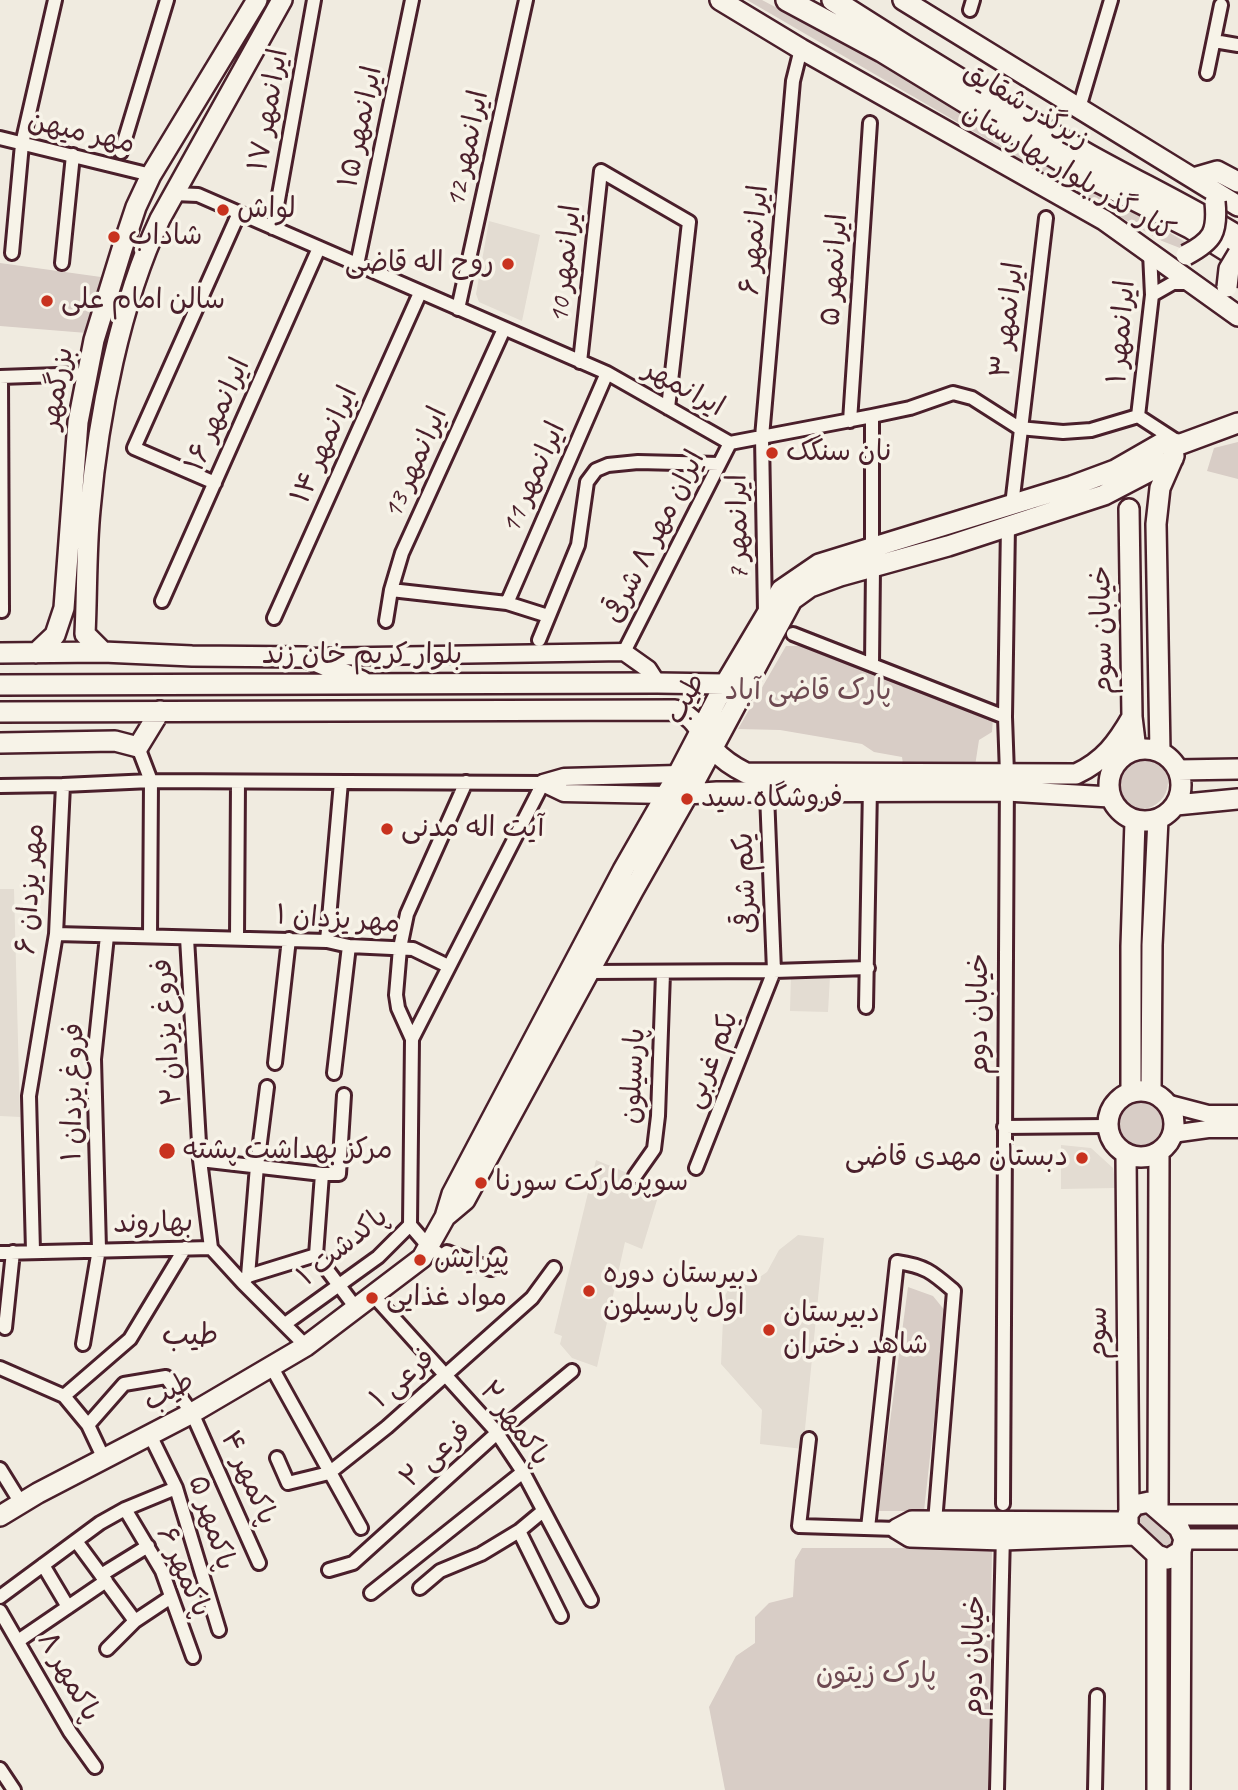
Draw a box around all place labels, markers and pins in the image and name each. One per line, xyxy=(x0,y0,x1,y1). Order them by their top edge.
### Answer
place label: لواش xyxy=(237,193,296,227)
marker: لواش xyxy=(215,202,231,218)
place label: شاداب xyxy=(128,220,202,254)
marker: شاداب xyxy=(106,229,122,245)
place label: روح اله قاضی xyxy=(345,247,494,281)
marker: روح اله قاضی xyxy=(500,256,516,272)
place label: سالن امام علی xyxy=(61,284,225,318)
marker: سالن امام علی xyxy=(39,293,55,309)
place label: نان سنگک xyxy=(786,436,891,470)
marker: نان سنگک xyxy=(764,445,780,461)
place label: فروشگاه سید xyxy=(701,782,843,816)
marker: فروشگاه سید xyxy=(679,791,695,807)
place label: آیت اله مدنی xyxy=(401,812,544,846)
marker: آیت اله مدنی xyxy=(379,821,395,837)
place label: مرکز بهداشت پشته xyxy=(183,1134,392,1168)
marker: مرکز بهداشت پشته xyxy=(157,1141,177,1161)
place label: دبستان مهدی قاضی xyxy=(845,1141,1068,1175)
marker: دبستان مهدی قاضی xyxy=(1074,1150,1090,1166)
place label: سوپرمارکت سورنا xyxy=(495,1166,688,1200)
marker: سوپرمارکت سورنا xyxy=(473,1175,489,1191)
place label: پیرایش xyxy=(434,1243,509,1277)
marker: پیرایش xyxy=(412,1252,428,1268)
place label: دبیرستان دوره اول پارسیلون xyxy=(603,1258,759,1324)
place label: مواد غذایی xyxy=(386,1281,507,1315)
marker: دبیرستان دوره اول پارسیلون xyxy=(581,1283,597,1299)
marker: مواد غذایی xyxy=(364,1290,380,1306)
place label: دبیرستان شاهد دختران xyxy=(783,1297,928,1363)
marker: دبیرستان شاهد دختران xyxy=(761,1322,777,1338)

